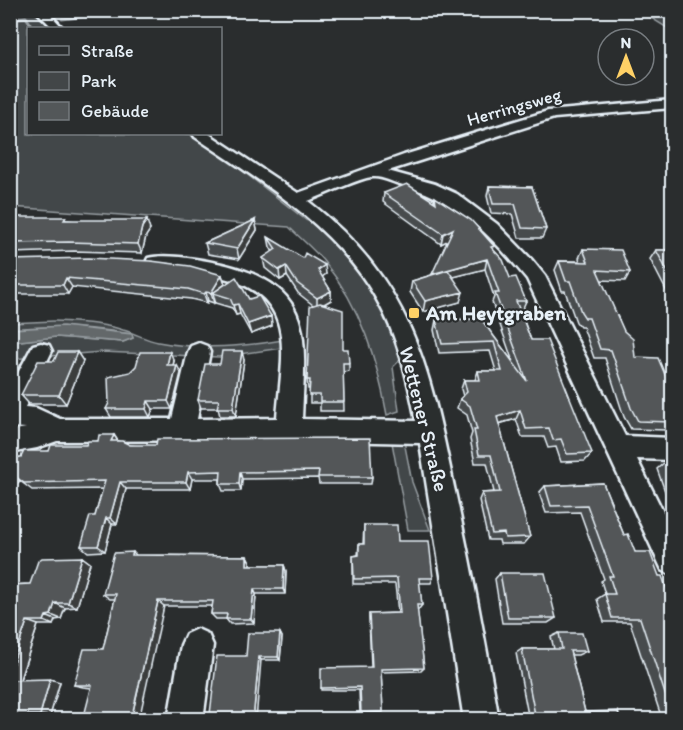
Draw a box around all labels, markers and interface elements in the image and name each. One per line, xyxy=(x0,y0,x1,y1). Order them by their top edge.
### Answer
legend xyxy=(27,27,222,135)
north arrow xyxy=(596,27,656,87)
text: N xyxy=(621,33,631,52)
text: Straße xyxy=(81,40,134,62)
text: Park xyxy=(81,70,116,92)
street label: Herringsweg xyxy=(464,83,564,131)
text: Gebäude xyxy=(81,100,149,122)
place label: Am Heytgraben xyxy=(425,300,566,326)
marker: Am Heytgraben xyxy=(407,306,421,320)
street label: Wettener Straße xyxy=(394,344,455,494)

